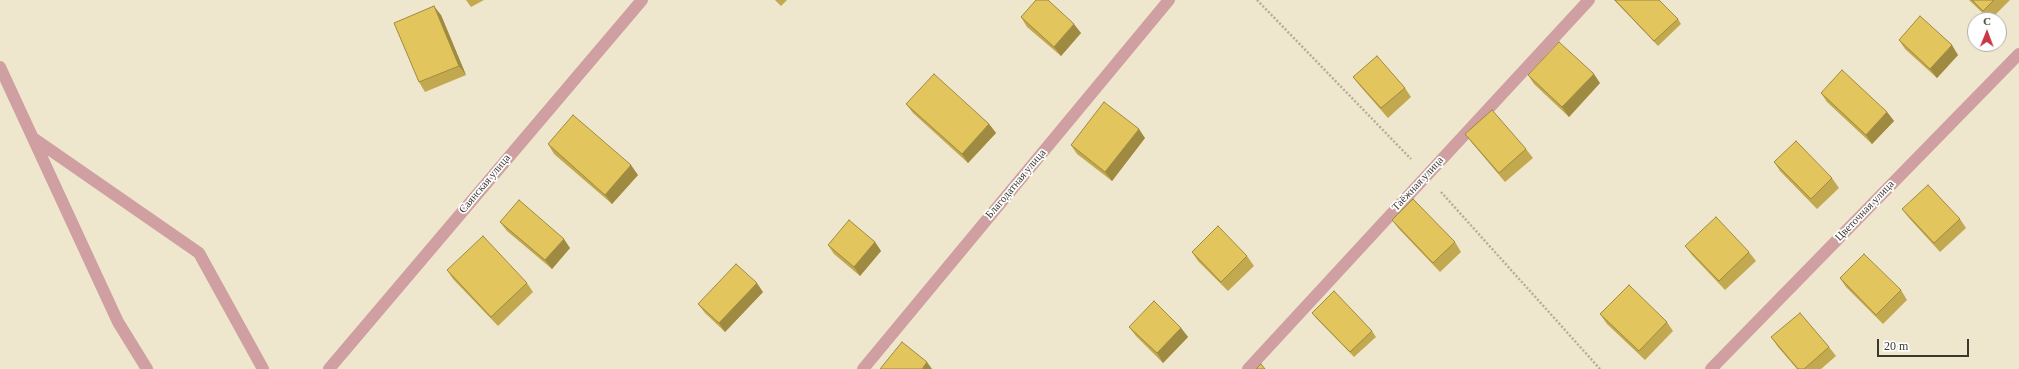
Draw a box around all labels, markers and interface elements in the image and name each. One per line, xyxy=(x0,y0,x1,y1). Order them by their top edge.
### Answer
north arrow xyxy=(1967,12,2007,52)
text: С xyxy=(1983,15,1991,27)
street label: Благодатная улица xyxy=(983,147,1049,221)
street label: Саянская улица xyxy=(456,152,514,216)
street label: Таёжная улица xyxy=(1389,154,1447,214)
street label: Цветочная улица xyxy=(1833,178,1897,244)
scale bar xyxy=(1879,331,1971,357)
text: 20 m xyxy=(1884,339,1908,353)

